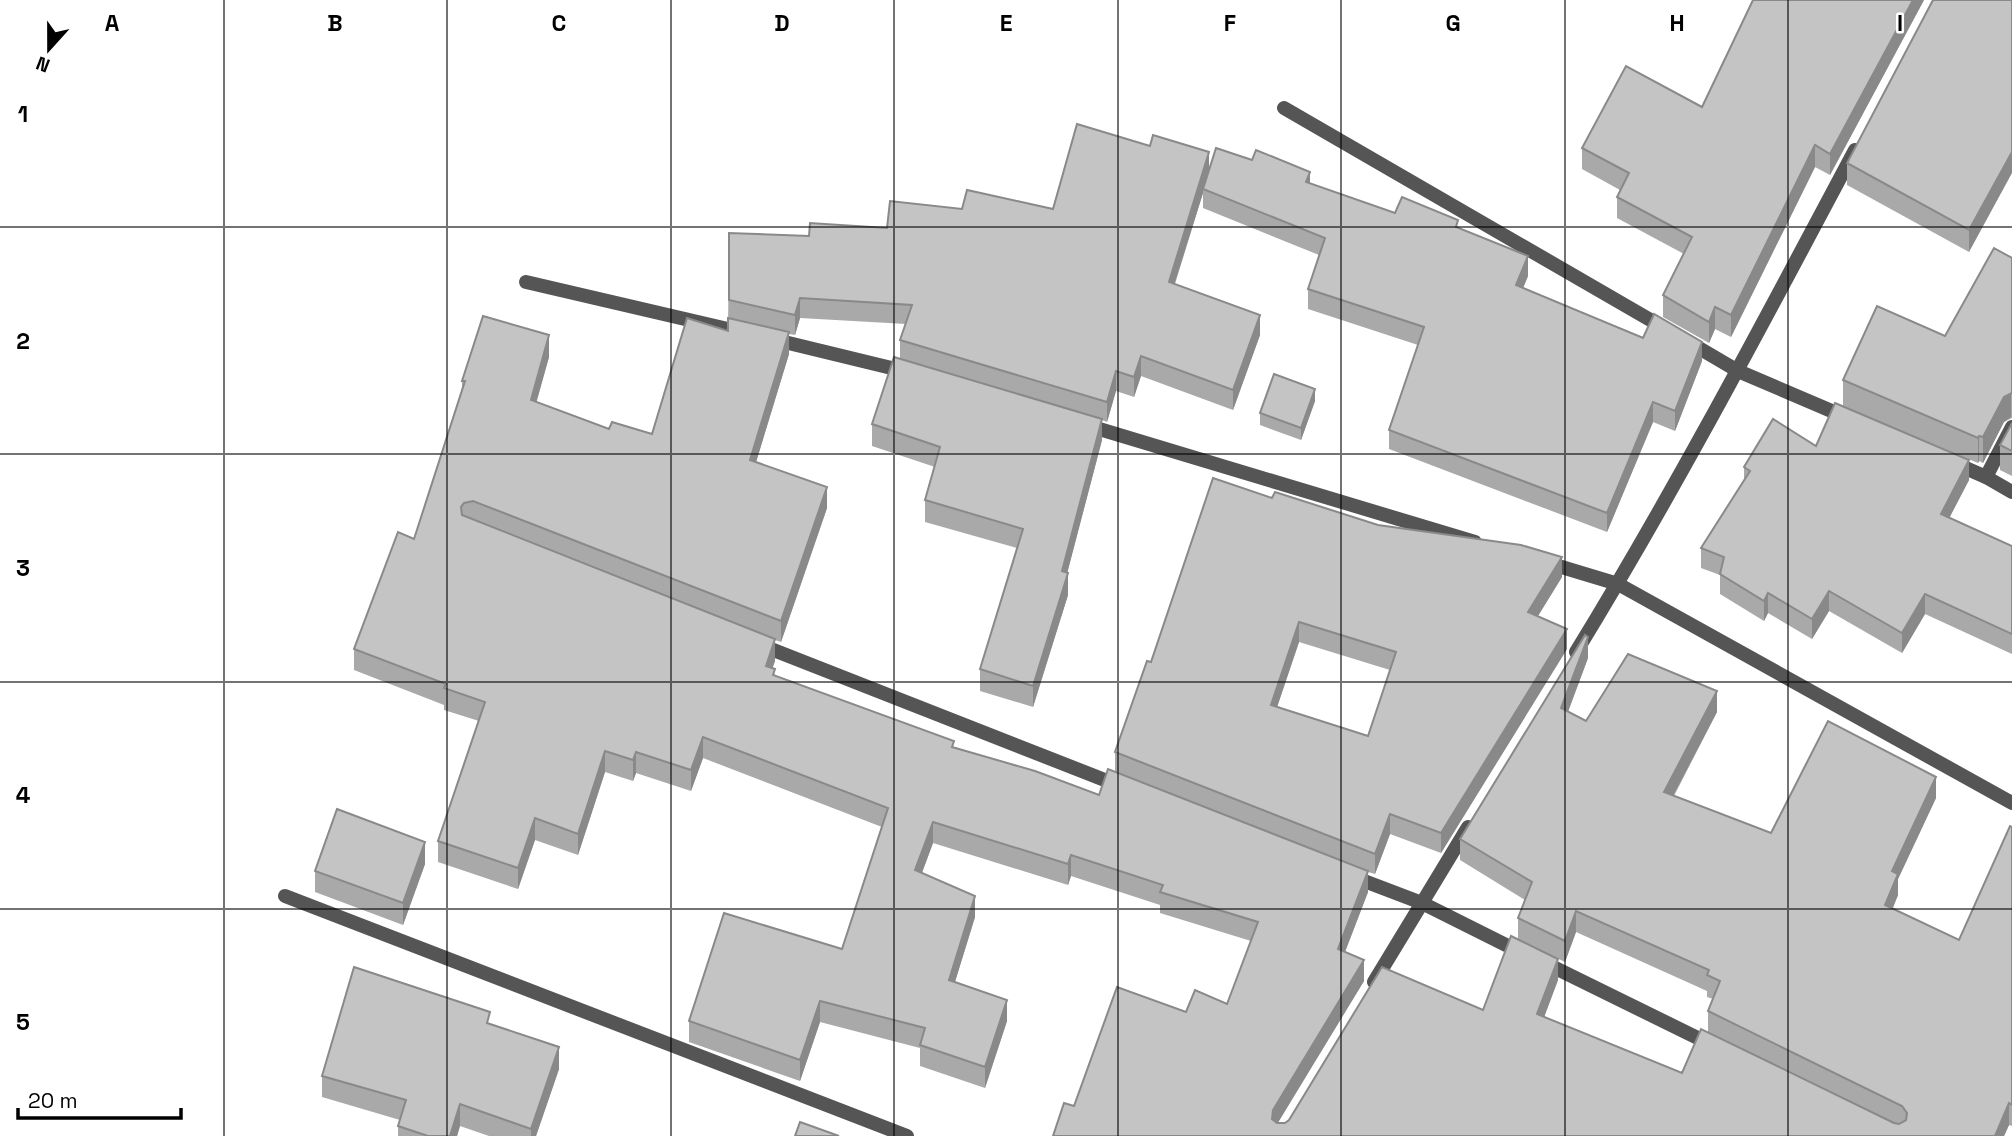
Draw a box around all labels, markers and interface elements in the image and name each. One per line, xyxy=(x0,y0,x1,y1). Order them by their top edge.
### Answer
text: A xyxy=(105,8,120,38)
text: B xyxy=(327,8,343,38)
text: C xyxy=(552,8,566,38)
text: D xyxy=(774,8,790,38)
text: E xyxy=(1000,8,1012,38)
text: F xyxy=(1224,8,1236,38)
text: G xyxy=(1445,8,1461,38)
text: H xyxy=(1669,8,1685,38)
text: I xyxy=(1897,8,1903,38)
north arrow xyxy=(14,14,84,84)
text: N xyxy=(33,50,54,78)
text: 1 xyxy=(18,99,28,129)
text: 2 xyxy=(16,326,30,356)
text: 3 xyxy=(16,553,30,583)
text: 4 xyxy=(16,780,31,810)
text: 5 xyxy=(16,1007,30,1037)
scale bar xyxy=(18,1076,180,1120)
text: 20 m xyxy=(28,1087,78,1114)

